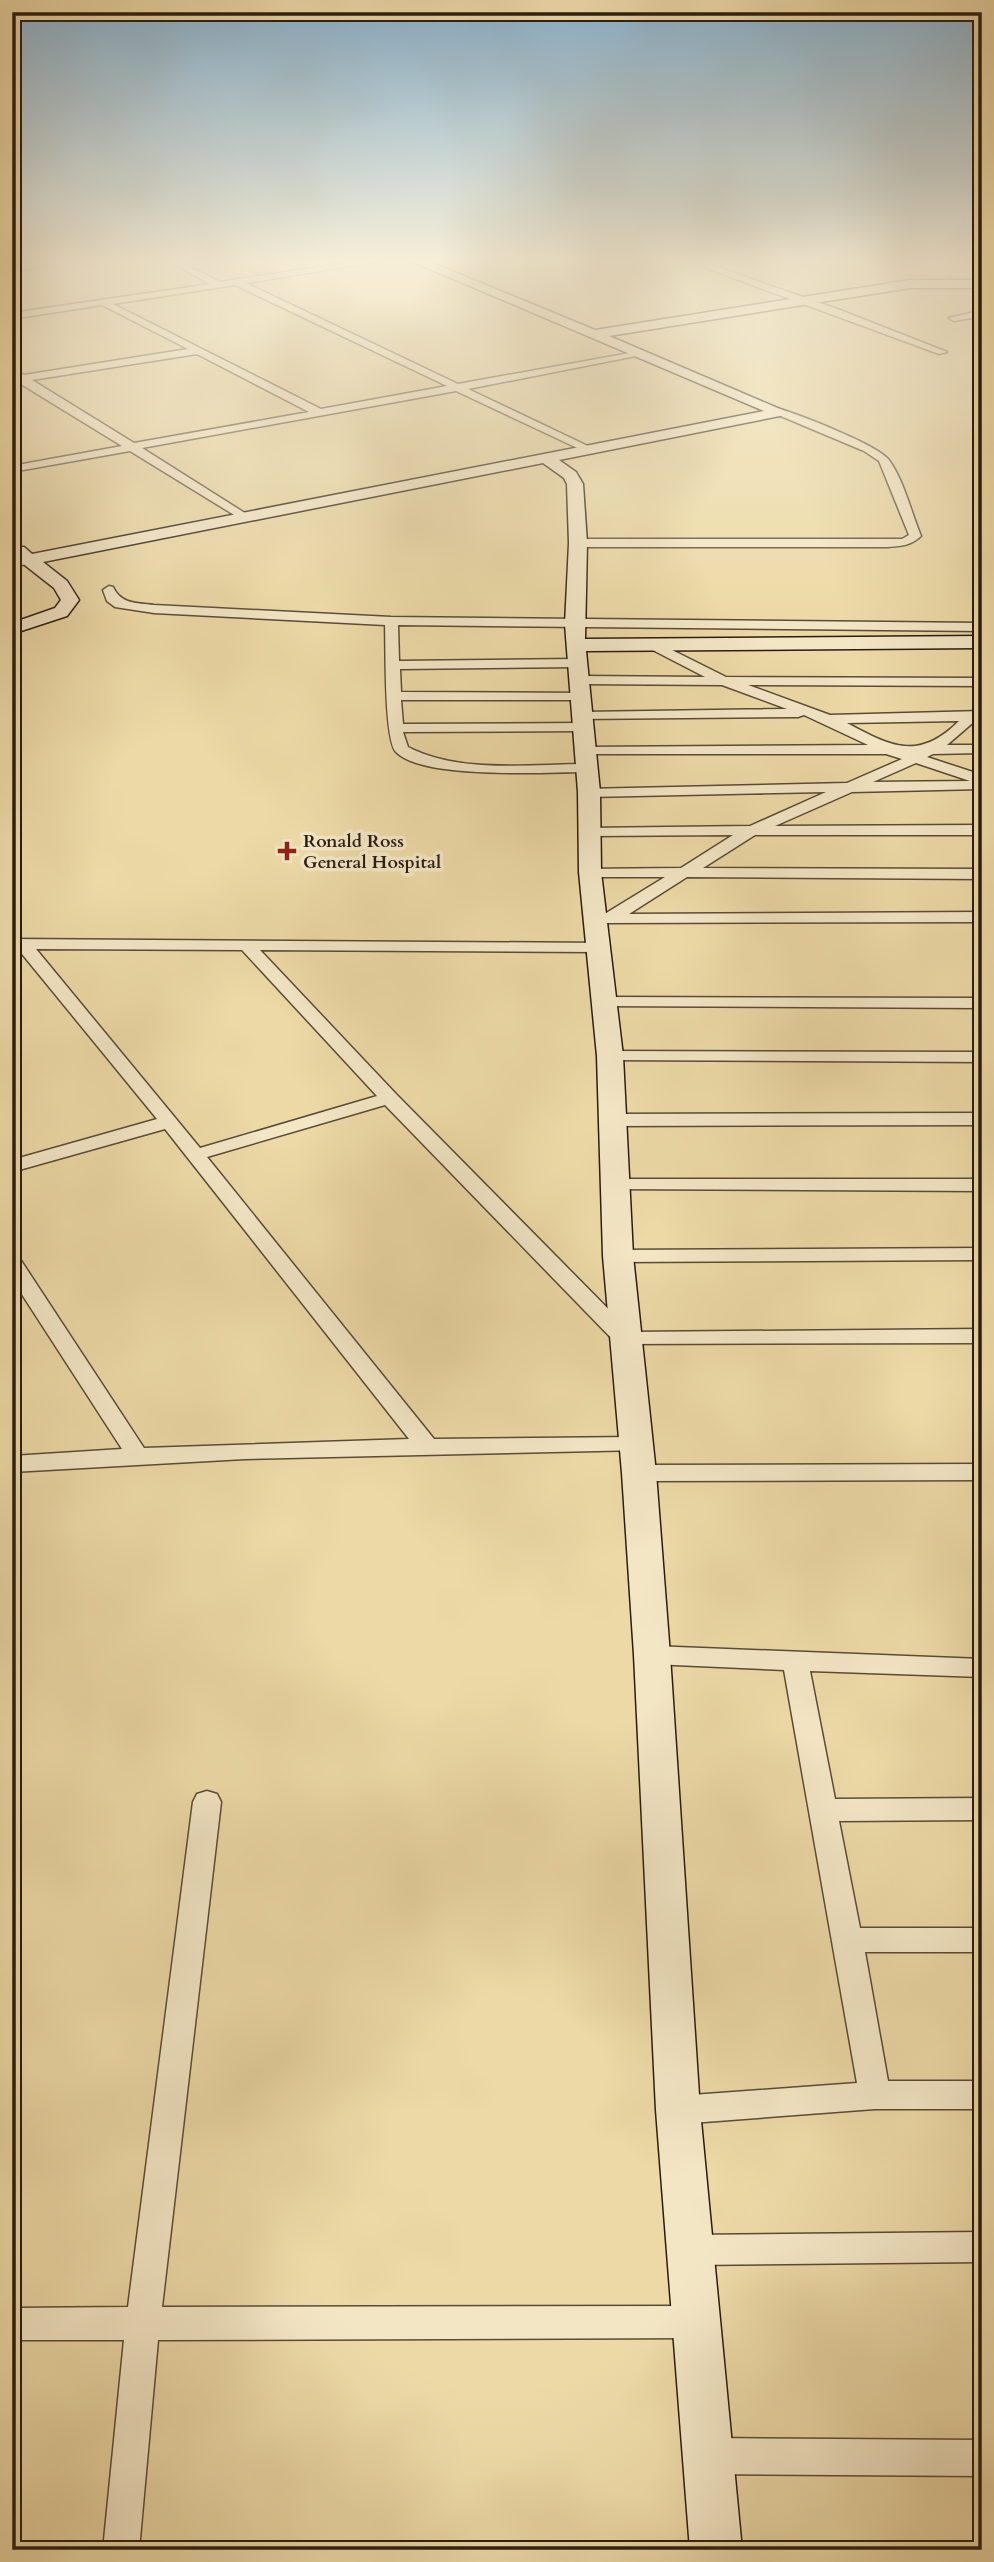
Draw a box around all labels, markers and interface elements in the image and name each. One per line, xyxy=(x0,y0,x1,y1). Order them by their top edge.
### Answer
place label: Ronald Ross General Hospital xyxy=(303,829,441,875)
marker: Ronald Ross General Hospital xyxy=(277,841,297,861)

